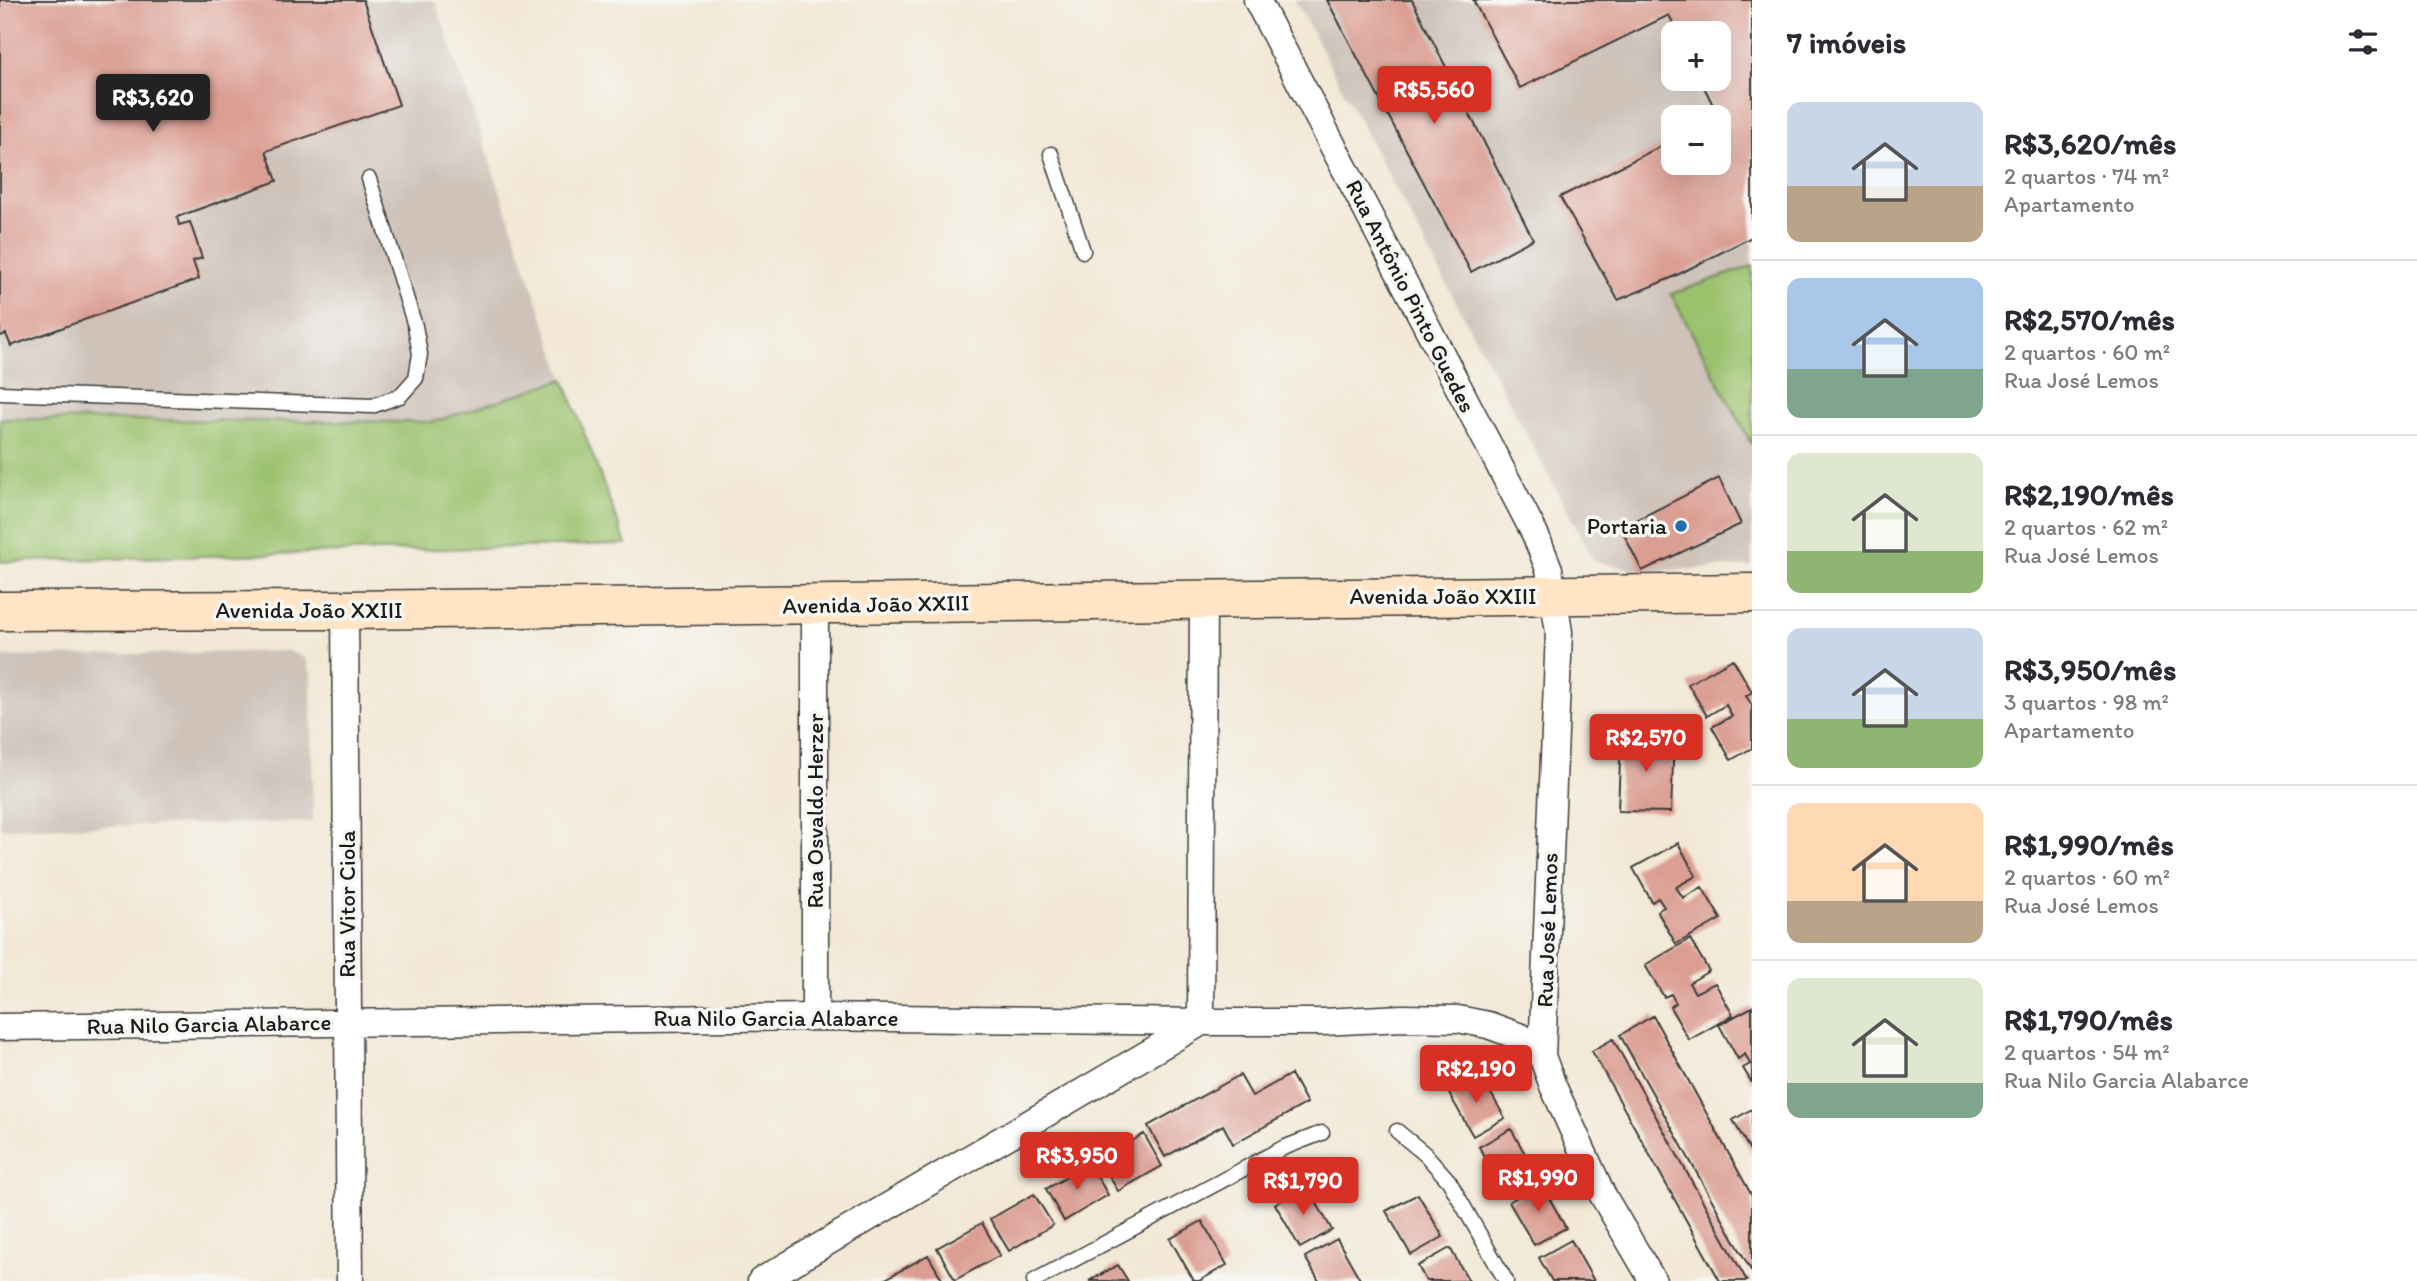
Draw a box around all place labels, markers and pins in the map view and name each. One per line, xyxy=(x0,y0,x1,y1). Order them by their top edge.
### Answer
pin: R$5,560 xyxy=(1369,66,1499,126)
pin: R$3,620 xyxy=(88,74,218,134)
place label: Portaria xyxy=(1587,512,1667,540)
marker: Portaria xyxy=(1673,518,1689,534)
pin: R$2,570 xyxy=(1581,714,1711,774)
pin: R$2,190 xyxy=(1411,1046,1541,1105)
pin: R$3,950 xyxy=(1012,1132,1142,1192)
pin: R$1,990 xyxy=(1473,1154,1603,1214)
pin: R$1,790 xyxy=(1238,1158,1368,1217)

